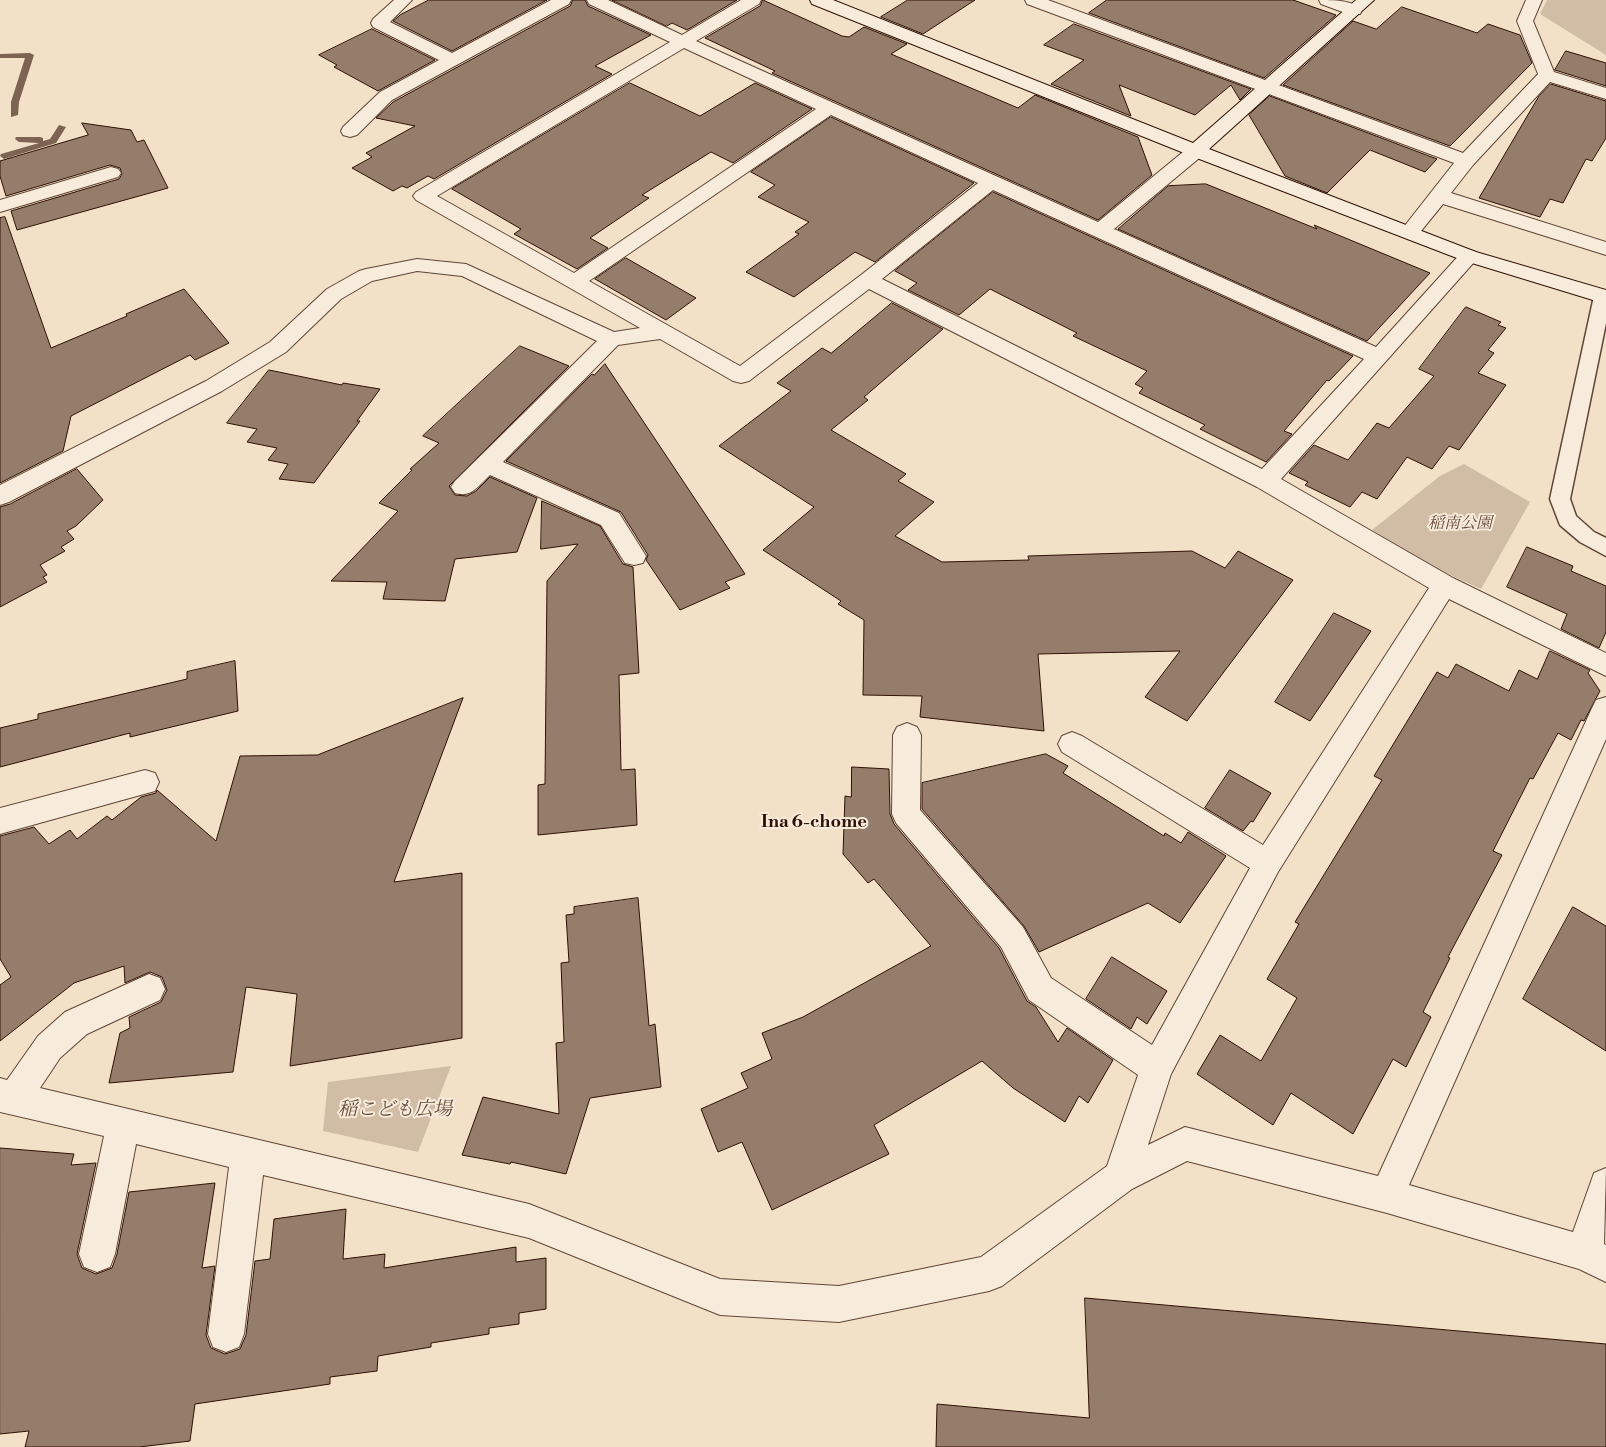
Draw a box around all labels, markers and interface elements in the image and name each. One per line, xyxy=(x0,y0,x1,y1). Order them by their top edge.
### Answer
park label: 稲南公園 xyxy=(1428,514,1492,534)
district label: Ina 6-chome xyxy=(761,812,867,834)
park label: 稲こども広場 xyxy=(338,1099,452,1121)

